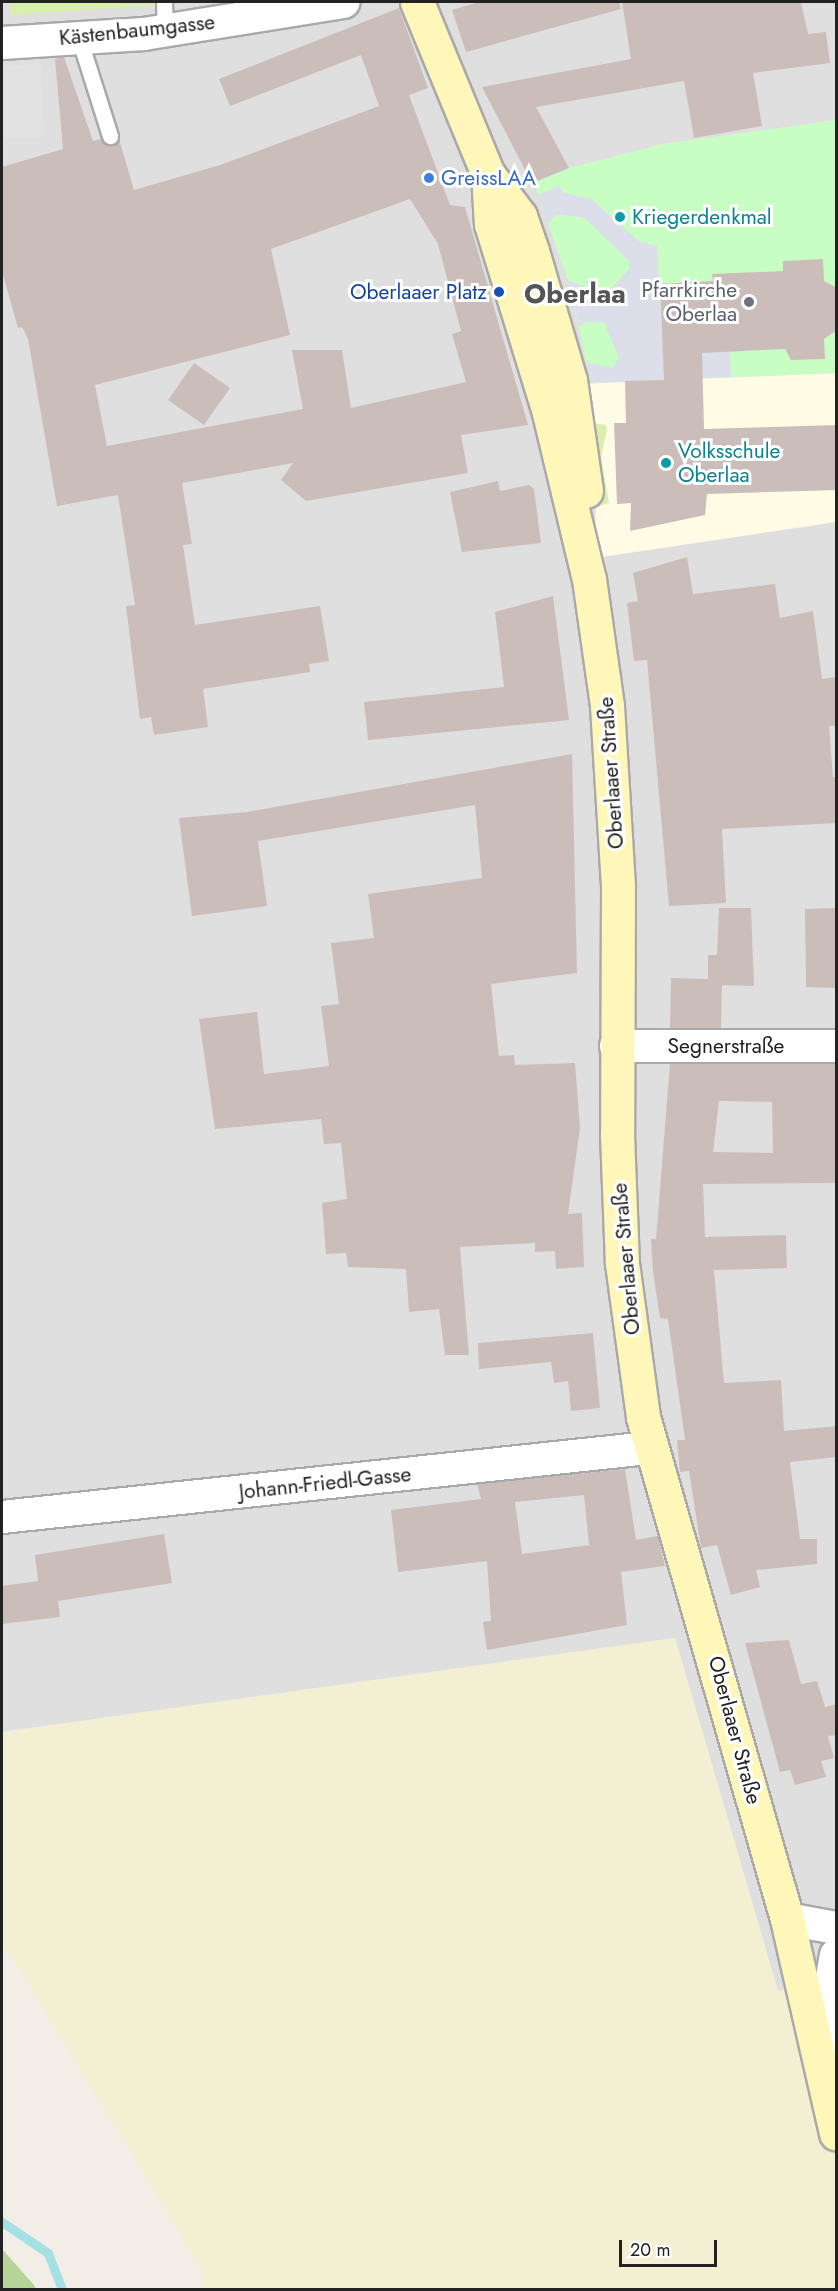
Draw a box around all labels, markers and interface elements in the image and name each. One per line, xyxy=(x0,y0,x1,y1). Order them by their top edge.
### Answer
street label: Kästenbaumgasse xyxy=(58,9,216,51)
place label: GreissLAA xyxy=(441,165,536,191)
marker: GreissLAA xyxy=(422,171,436,185)
place label: Kriegerdenkmal xyxy=(632,204,772,230)
marker: Kriegerdenkmal xyxy=(613,210,627,224)
place label: Pfarrkirche Oberlaa xyxy=(642,277,737,327)
district label: Oberlaa xyxy=(524,278,626,310)
place label: Oberlaaer Platz xyxy=(350,279,487,305)
marker: Oberlaaer Platz xyxy=(492,285,506,299)
marker: Pfarrkirche Oberlaa xyxy=(742,295,756,309)
place label: Volksschule Oberlaa xyxy=(678,438,780,488)
marker: Volksschule Oberlaa xyxy=(659,456,673,470)
street label: Oberlaaer Straße xyxy=(593,696,629,850)
street label: Segnerstraße xyxy=(668,1033,784,1059)
street label: Oberlaaer Straße xyxy=(607,1182,645,1336)
street label: Johann-Friedl-Gasse xyxy=(238,1461,412,1505)
street label: Oberlaaer Straße xyxy=(703,1653,767,1807)
scale bar xyxy=(622,2228,720,2266)
text: 20 m xyxy=(630,2237,670,2263)

